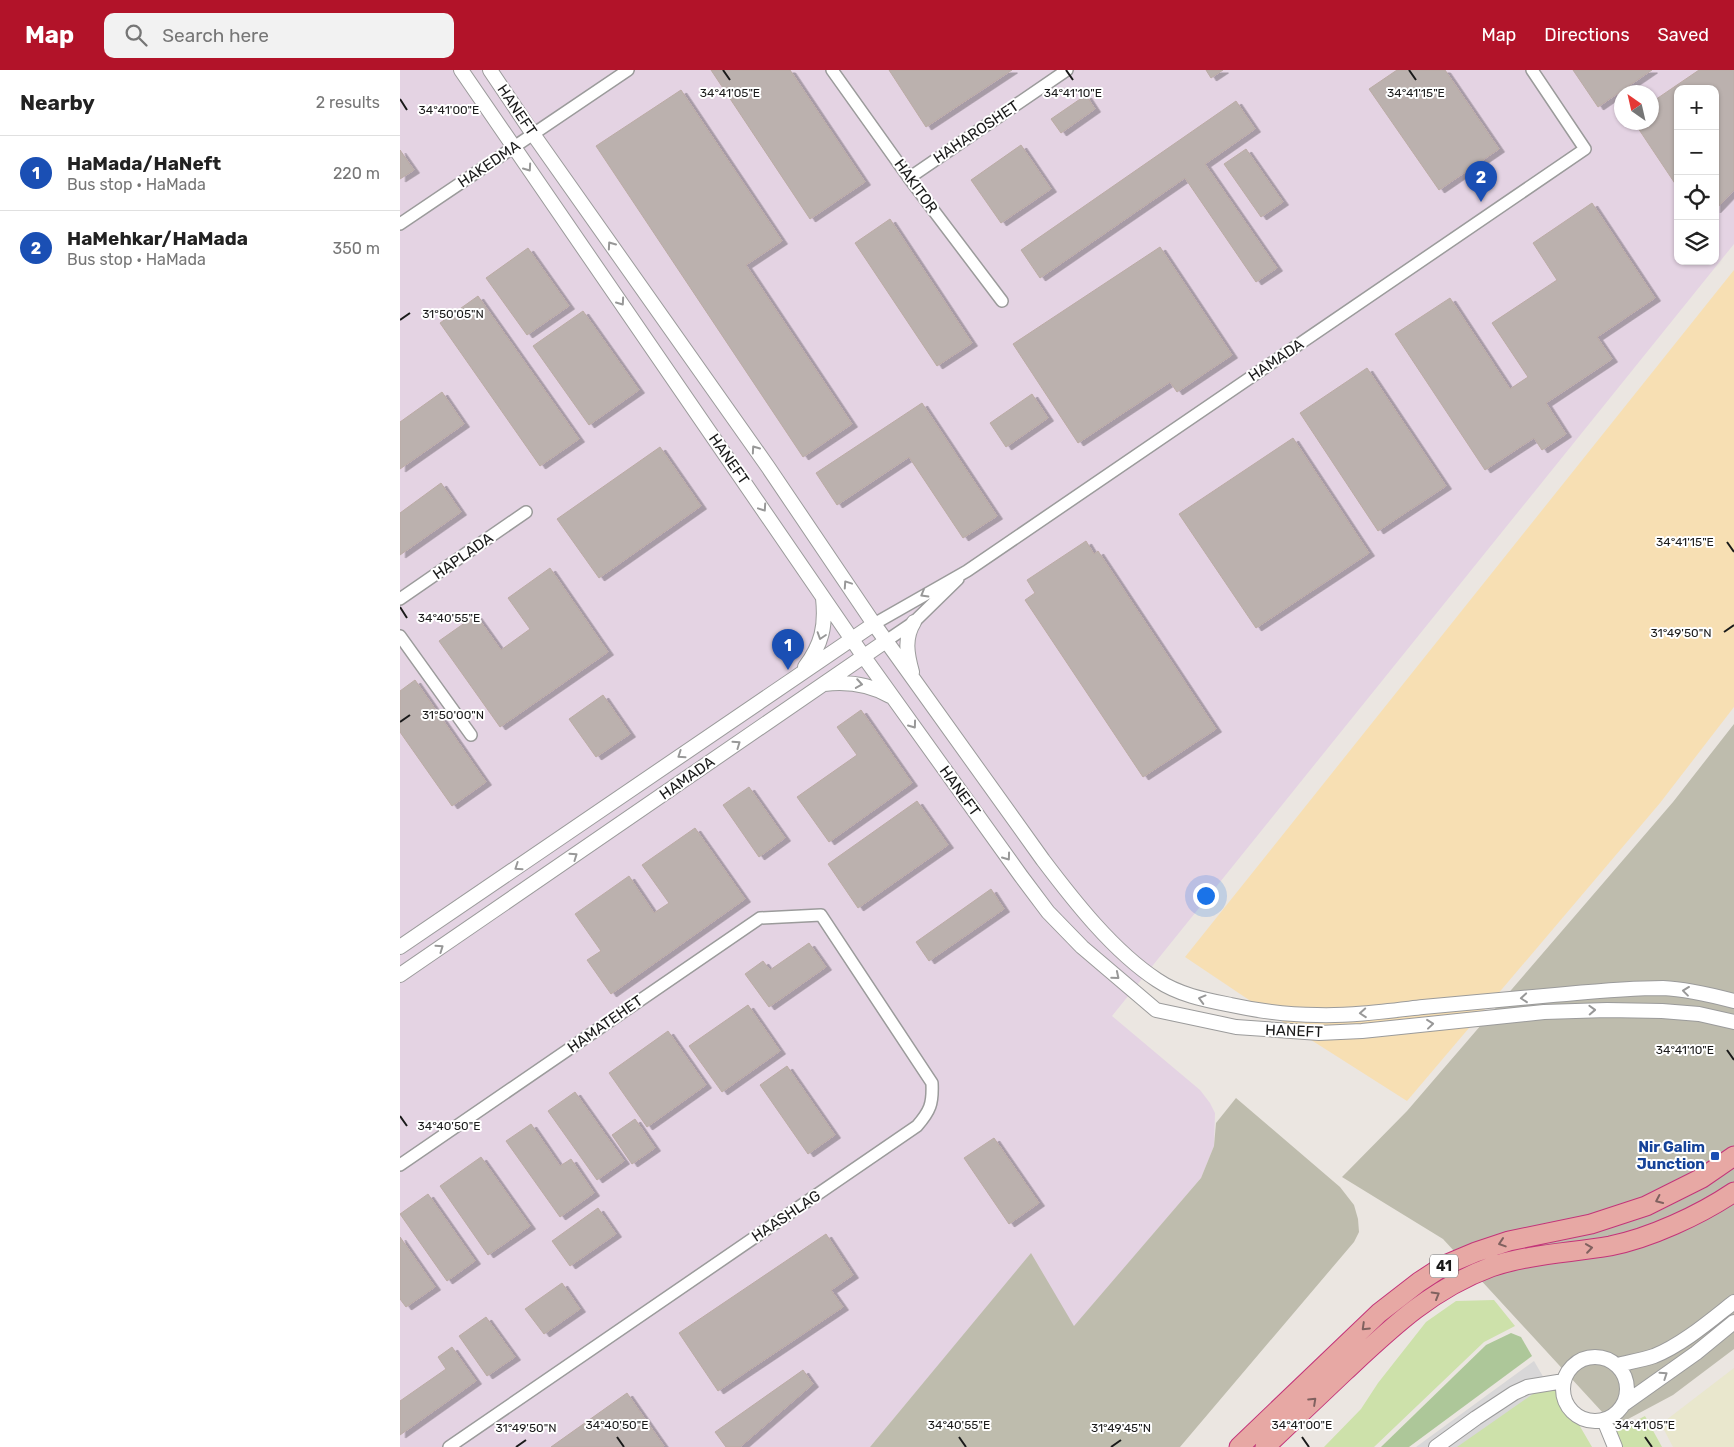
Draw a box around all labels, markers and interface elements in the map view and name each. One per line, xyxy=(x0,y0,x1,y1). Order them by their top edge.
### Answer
search box xyxy=(104,13,454,58)
text: Map xyxy=(25,21,74,49)
icon: search xyxy=(122,21,150,49)
text: Search here xyxy=(162,24,269,47)
text: Map xyxy=(1481,24,1516,46)
text: Directions xyxy=(1544,24,1630,46)
text: Saved xyxy=(1658,24,1709,46)
street label: HANEFT xyxy=(493,81,541,139)
north arrow xyxy=(1614,85,1659,130)
map controls xyxy=(1674,85,1719,265)
button: + xyxy=(1674,85,1719,130)
text: 34°41'05"E xyxy=(700,86,760,100)
text: 34°41'10"E xyxy=(1044,86,1102,100)
text: 34°41'15"E xyxy=(1387,86,1445,100)
text: Nearby xyxy=(20,90,95,115)
text: 2 results xyxy=(316,93,380,112)
street label: HAHAROSHET xyxy=(930,97,1022,167)
text: 34°41'00"E xyxy=(419,103,479,117)
button: − xyxy=(1674,130,1719,175)
street label: HAKEDMA xyxy=(454,137,524,191)
text: HaMada/HaNeft xyxy=(67,152,221,175)
street label: HAKITOR xyxy=(890,156,942,217)
pin: 2 xyxy=(1465,161,1497,202)
one-way arrow xyxy=(522,162,531,172)
text: 1 xyxy=(32,164,40,183)
text: 220 m xyxy=(333,164,380,183)
text: Bus stop · HaMada xyxy=(67,175,206,194)
button: locate xyxy=(1674,175,1719,220)
button: layers xyxy=(1674,220,1719,265)
text: HaMehkar/HaMada xyxy=(67,227,248,250)
text: 2 xyxy=(31,239,41,258)
text: 350 m xyxy=(333,239,380,258)
one-way arrow xyxy=(608,241,617,251)
text: Bus stop · HaMada xyxy=(67,250,206,269)
one-way arrow xyxy=(615,296,624,306)
text: 31°50'05"N xyxy=(422,307,484,321)
street label: HAMADA xyxy=(1245,335,1307,385)
street label: HANEFT xyxy=(705,430,753,488)
one-way arrow xyxy=(753,446,761,455)
one-way arrow xyxy=(756,502,766,511)
street label: HAPLADA xyxy=(430,529,496,583)
text: 34°41'15"E xyxy=(1656,535,1714,549)
one-way arrow xyxy=(844,580,853,589)
one-way arrow xyxy=(920,588,929,598)
text: 34°40'55"E xyxy=(418,611,480,625)
text: 31°49'50"N xyxy=(1651,626,1711,640)
pin: 1 xyxy=(772,629,804,670)
one-way arrow xyxy=(817,631,827,640)
one-way arrow xyxy=(855,679,863,689)
text: 31°50'00"N xyxy=(422,708,484,722)
one-way arrow xyxy=(906,719,916,728)
one-way arrow xyxy=(731,741,740,750)
one-way arrow xyxy=(677,749,687,758)
street label: HAMADA xyxy=(656,753,718,803)
street label: HANEFT xyxy=(936,762,984,820)
one-way arrow xyxy=(1001,851,1010,860)
one-way arrow xyxy=(568,853,578,862)
one-way arrow xyxy=(514,861,524,870)
your location xyxy=(1193,883,1219,909)
one-way arrow xyxy=(434,945,444,954)
one-way arrow xyxy=(1110,971,1119,979)
one-way arrow xyxy=(1682,986,1690,997)
street label: HAMATEHET xyxy=(564,991,646,1057)
one-way arrow xyxy=(1520,992,1528,1003)
one-way arrow xyxy=(1198,994,1206,1004)
one-way arrow xyxy=(1588,1005,1596,1016)
one-way arrow xyxy=(1358,1007,1366,1018)
one-way arrow xyxy=(1426,1019,1434,1030)
street label: HANEFT xyxy=(1265,1021,1323,1041)
text: 34°41'10"E xyxy=(1656,1043,1714,1057)
text: 34°40'50"E xyxy=(417,1119,481,1133)
place label: Nir Galim Junction xyxy=(1637,1138,1705,1173)
marker: Nir Galim Junction xyxy=(1709,1150,1721,1162)
street label: HAASHLAG xyxy=(748,1186,824,1246)
one-way arrow xyxy=(1655,1194,1664,1205)
one-way arrow xyxy=(1499,1238,1507,1248)
one-way arrow xyxy=(1585,1244,1594,1254)
road number: 41 xyxy=(1430,1254,1458,1278)
one-way arrow xyxy=(1430,1292,1439,1302)
one-way arrow xyxy=(1362,1321,1371,1330)
one-way arrow xyxy=(1658,1372,1667,1381)
one-way arrow xyxy=(1307,1398,1316,1407)
text: 34°40'50"E xyxy=(585,1418,649,1432)
text: 34°40'55"E xyxy=(928,1418,990,1432)
text: 34°41'00"E xyxy=(1272,1418,1332,1432)
text: 34°41'05"E xyxy=(1615,1418,1675,1432)
text: 31°49'50"N xyxy=(496,1421,556,1435)
text: 31°49'45"N xyxy=(1091,1421,1151,1435)

